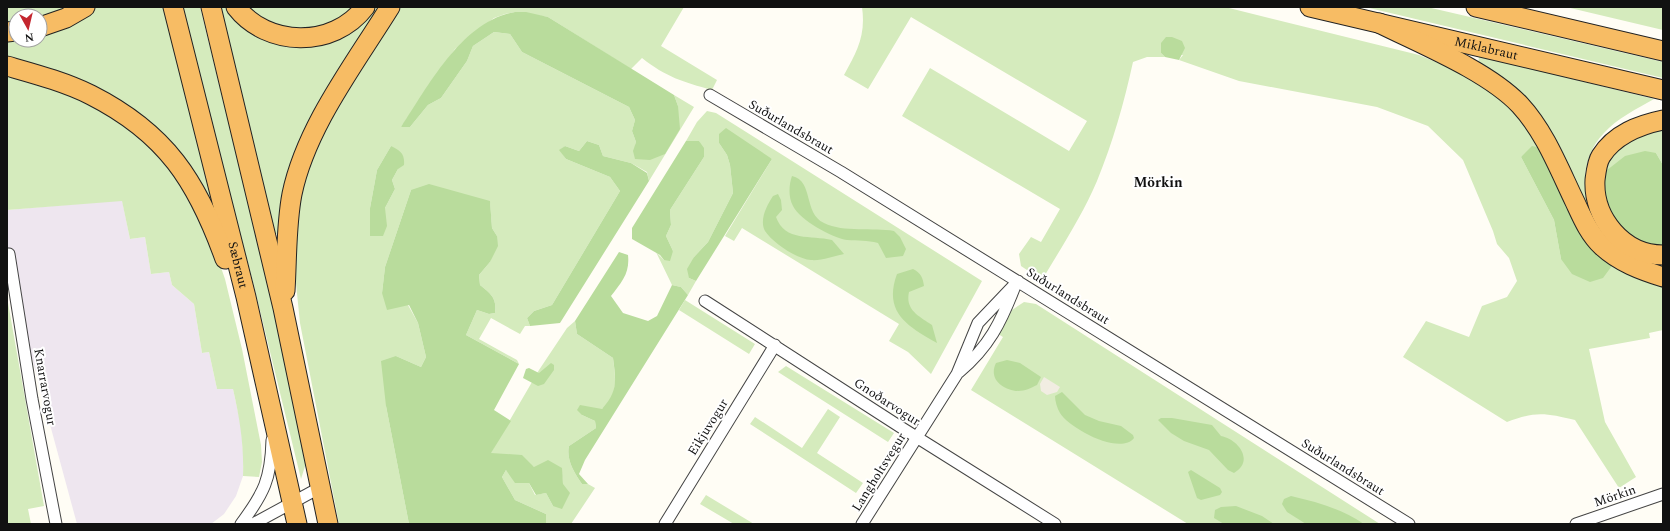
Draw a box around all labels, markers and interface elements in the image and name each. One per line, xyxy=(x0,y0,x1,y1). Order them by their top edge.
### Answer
north arrow xyxy=(8,8,48,48)
text: N xyxy=(24,28,35,46)
street label: Miklabraut xyxy=(1452,31,1520,66)
street label: Suðurlandsbraut xyxy=(745,95,838,160)
district label: Mörkin xyxy=(1133,172,1183,193)
street label: Sæbraut xyxy=(222,239,254,291)
street label: Suðurlandsbraut xyxy=(1022,262,1114,330)
street label: Knarrarvogur xyxy=(28,347,62,427)
street label: Gnoðarvogur xyxy=(850,373,924,431)
street label: Eikjuvogur xyxy=(683,395,733,459)
street label: Langholtsvegur xyxy=(847,429,911,515)
street label: Suðurlandsbraut xyxy=(1297,433,1389,501)
street label: Mörkin xyxy=(1591,479,1639,513)

